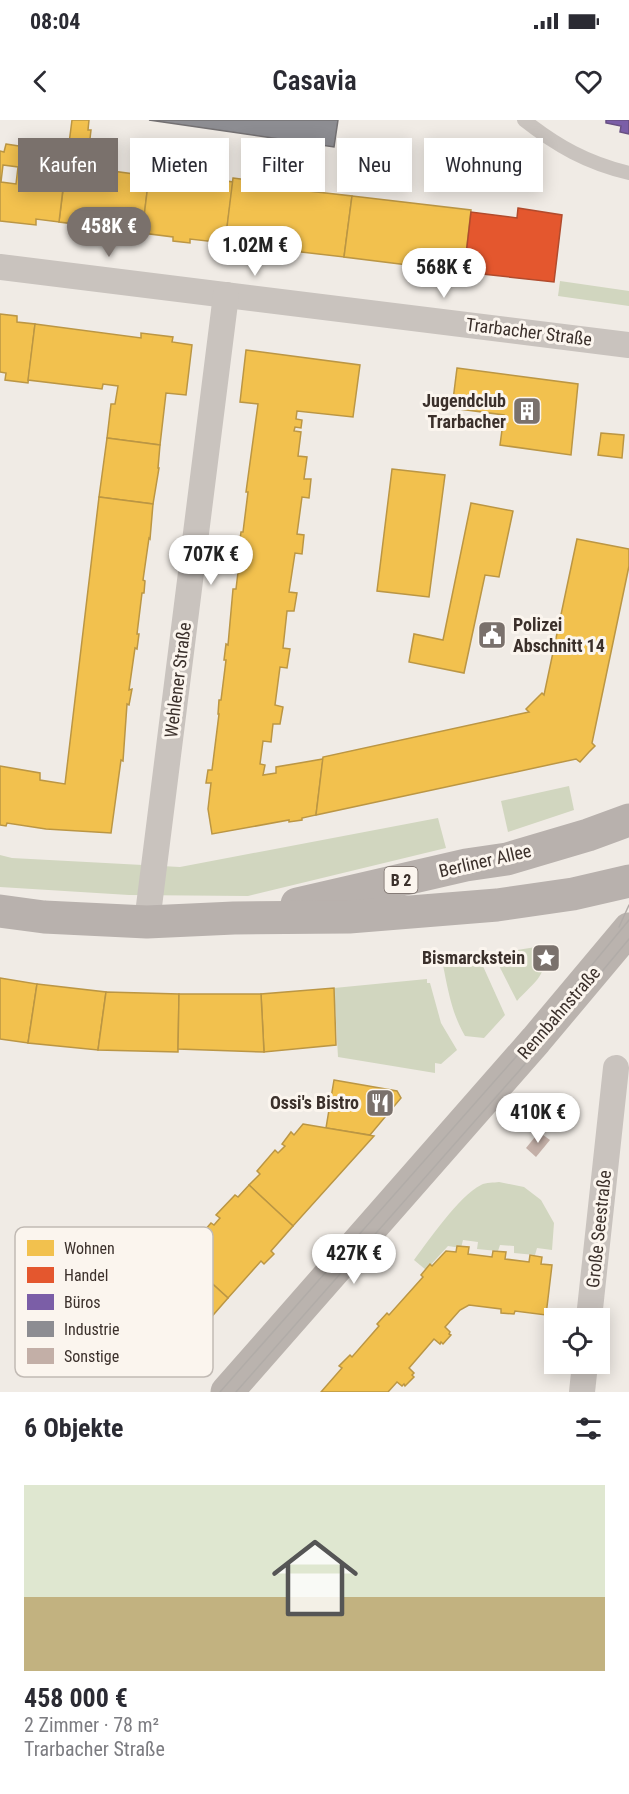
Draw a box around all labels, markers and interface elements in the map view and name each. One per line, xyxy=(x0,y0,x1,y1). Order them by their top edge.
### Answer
text: 08:04 xyxy=(30,9,81,34)
icon: back xyxy=(24,65,57,98)
text: Casavia xyxy=(272,65,357,97)
icon: heart xyxy=(572,65,605,98)
chip: Kaufen xyxy=(18,138,118,192)
chip: Mieten xyxy=(130,138,229,192)
chip: Filter xyxy=(241,138,325,192)
chip: Neu xyxy=(337,138,412,192)
chip: Wohnung xyxy=(424,138,543,192)
pin: 458K € xyxy=(60,207,158,258)
text: 458K € xyxy=(81,214,137,238)
pin: 1.02M € xyxy=(200,226,310,277)
text: 1.02M € xyxy=(222,233,288,257)
pin: 568K € xyxy=(395,248,493,299)
text: 568K € xyxy=(416,255,472,279)
street label: Trarbacher Straße xyxy=(465,313,593,350)
place label: Jugendclub Trarbacher xyxy=(422,390,506,432)
building icon: Jugendclub Trarbacher xyxy=(511,395,543,427)
pin: 707K € xyxy=(162,535,260,586)
text: 707K € xyxy=(183,542,239,566)
place label: Polizei Abschnitt 14 xyxy=(513,614,605,656)
public building icon: Polizei Abschnitt 14 xyxy=(476,619,508,651)
street label: Wehlener Straße xyxy=(160,621,195,739)
street label: Berliner Allee xyxy=(437,840,533,881)
road number: B 2 xyxy=(384,867,418,893)
place icon: Bismarckstein xyxy=(530,942,562,974)
place label: Bismarckstein xyxy=(422,947,525,968)
street label: Rennbahnstraße xyxy=(513,962,604,1063)
restaurant icon: Ossi's Bistro xyxy=(364,1087,396,1119)
place label: Ossi's Bistro xyxy=(270,1092,359,1113)
pin: 410K € xyxy=(489,1093,587,1144)
text: 410K € xyxy=(510,1100,566,1124)
street label: Große Seestraße xyxy=(582,1169,615,1289)
legend xyxy=(15,1227,213,1377)
pin: 427K € xyxy=(305,1234,403,1285)
text: Wohnen xyxy=(64,1239,115,1258)
text: 427K € xyxy=(326,1241,382,1265)
text: Handel xyxy=(64,1266,108,1285)
text: Büros xyxy=(64,1293,101,1312)
map controls xyxy=(544,1308,610,1374)
button: locate xyxy=(544,1308,610,1374)
text: Industrie xyxy=(64,1320,120,1339)
text: Sonstige xyxy=(64,1347,119,1366)
icon: filters xyxy=(572,1412,605,1445)
text: 6 Objekte xyxy=(24,1413,123,1443)
icon: home xyxy=(261,1524,369,1632)
text: 458 000 € xyxy=(24,1683,128,1713)
text: 2 Zimmer · 78 m² xyxy=(24,1713,159,1737)
text: Trarbacher Straße xyxy=(24,1737,165,1761)

